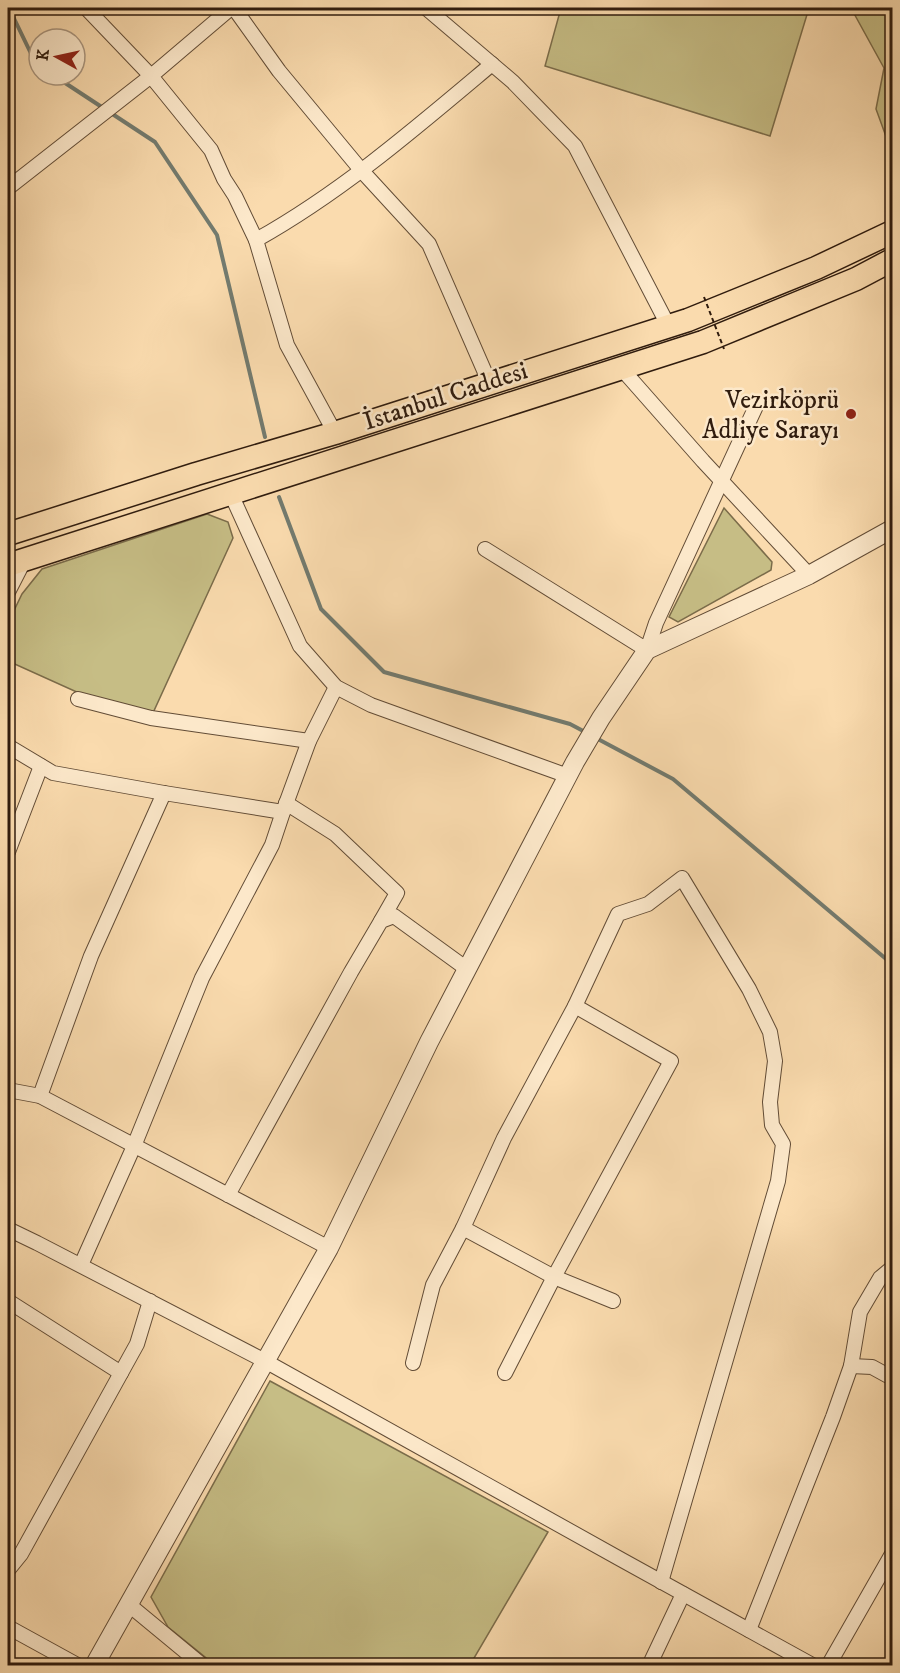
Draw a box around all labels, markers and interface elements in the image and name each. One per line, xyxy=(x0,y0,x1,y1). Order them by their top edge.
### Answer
north arrow xyxy=(27,27,87,87)
text: K xyxy=(32,47,54,62)
street label: İstanbul Caddesi xyxy=(359,353,532,439)
place label: Vezirköprü Adliye Sarayı xyxy=(702,384,839,447)
marker: Vezirköprü Adliye Sarayı xyxy=(844,407,858,421)

